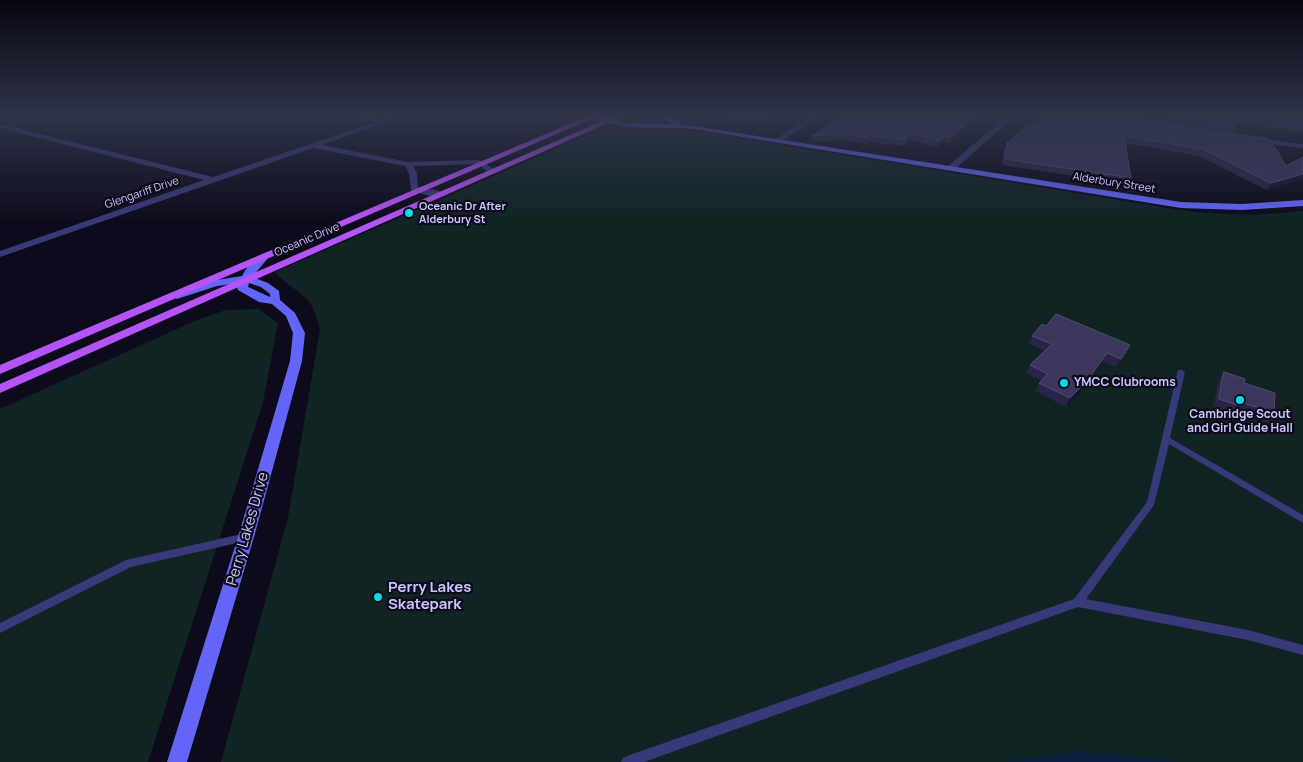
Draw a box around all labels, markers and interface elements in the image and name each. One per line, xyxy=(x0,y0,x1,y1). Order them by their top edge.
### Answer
street label: Alderbury Street xyxy=(1072,170,1156,196)
street label: Glengariff Drive xyxy=(103,174,181,212)
place label: Oceanic Dr After Alderbury St xyxy=(419,200,506,226)
marker: Oceanic Dr After Alderbury St xyxy=(403,207,415,219)
street label: Oceanic Drive xyxy=(272,220,342,260)
place label: YMCC Clubrooms xyxy=(1074,376,1176,390)
marker: YMCC Clubrooms xyxy=(1058,377,1070,389)
marker: Cambridge Scout and Girl Guide Hall xyxy=(1234,394,1246,406)
place label: Cambridge Scout and Girl Guide Hall xyxy=(1187,408,1293,436)
street label: Perry Lakes Drive xyxy=(223,470,273,588)
place label: Perry Lakes Skatepark xyxy=(388,579,471,614)
marker: Perry Lakes Skatepark xyxy=(372,591,384,603)

